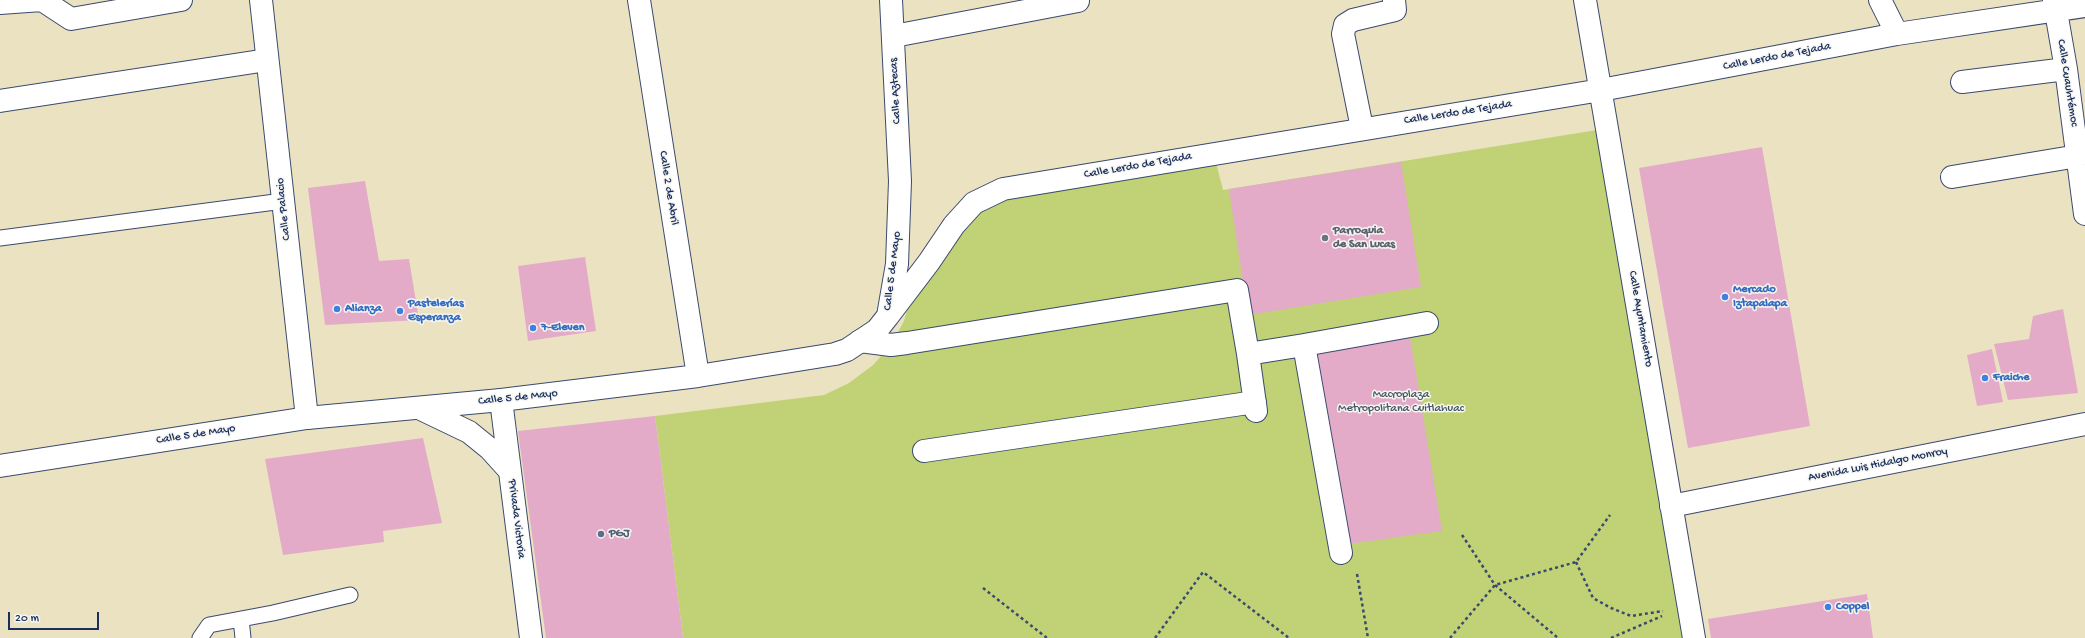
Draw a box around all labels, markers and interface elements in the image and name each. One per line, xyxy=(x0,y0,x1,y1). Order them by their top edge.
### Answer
street label: Calle Cuauhtémoc xyxy=(2053,38,2081,128)
street label: Calle Lerdo de Tejada xyxy=(1722,40,1832,74)
street label: Calle Aztecas xyxy=(887,58,905,124)
street label: Calle Lerdo de Tejada xyxy=(1403,97,1513,129)
street label: Calle Lerdo de Tejada xyxy=(1083,149,1193,183)
street label: Calle 2 de Abril xyxy=(655,150,681,226)
street label: Calle Palacio xyxy=(274,177,294,241)
place label: Parroquia de San Lucas xyxy=(1333,224,1395,252)
street label: Calle 5 de Mayo xyxy=(881,231,905,311)
marker: Parroquia de San Lucas xyxy=(1320,233,1330,243)
street label: Calle Ayuntamiento xyxy=(1624,270,1656,368)
place label: Mercado Iztapalapa xyxy=(1733,283,1787,311)
marker: Mercado Iztapalapa xyxy=(1720,292,1730,302)
place label: Pastelerías Esperanza xyxy=(408,297,464,325)
place label: Alianza xyxy=(345,302,382,316)
marker: Alianza xyxy=(332,304,342,314)
marker: Pastelerías Esperanza xyxy=(395,306,405,316)
place label: 7-Eleven xyxy=(541,321,585,335)
marker: 7-Eleven xyxy=(528,323,538,333)
place label: Fraiche xyxy=(1993,371,2029,385)
marker: Fraiche xyxy=(1980,373,1990,383)
street label: Calle 5 de Mayo xyxy=(478,387,558,409)
park label: Macroplaza Metropolitana Cuitlahuac xyxy=(1338,388,1464,416)
street label: Calle 5 de Mayo xyxy=(155,422,237,448)
street label: Avenida Luis Hidalgo Monroy xyxy=(1807,444,1949,486)
street label: Privada Victoria xyxy=(504,478,528,560)
place label: PGJ xyxy=(609,527,630,541)
marker: PGJ xyxy=(596,529,606,539)
place label: Coppel xyxy=(1836,600,1869,614)
marker: Coppel xyxy=(1823,602,1833,612)
scale bar xyxy=(10,604,101,630)
text: 20 m xyxy=(15,612,39,626)

